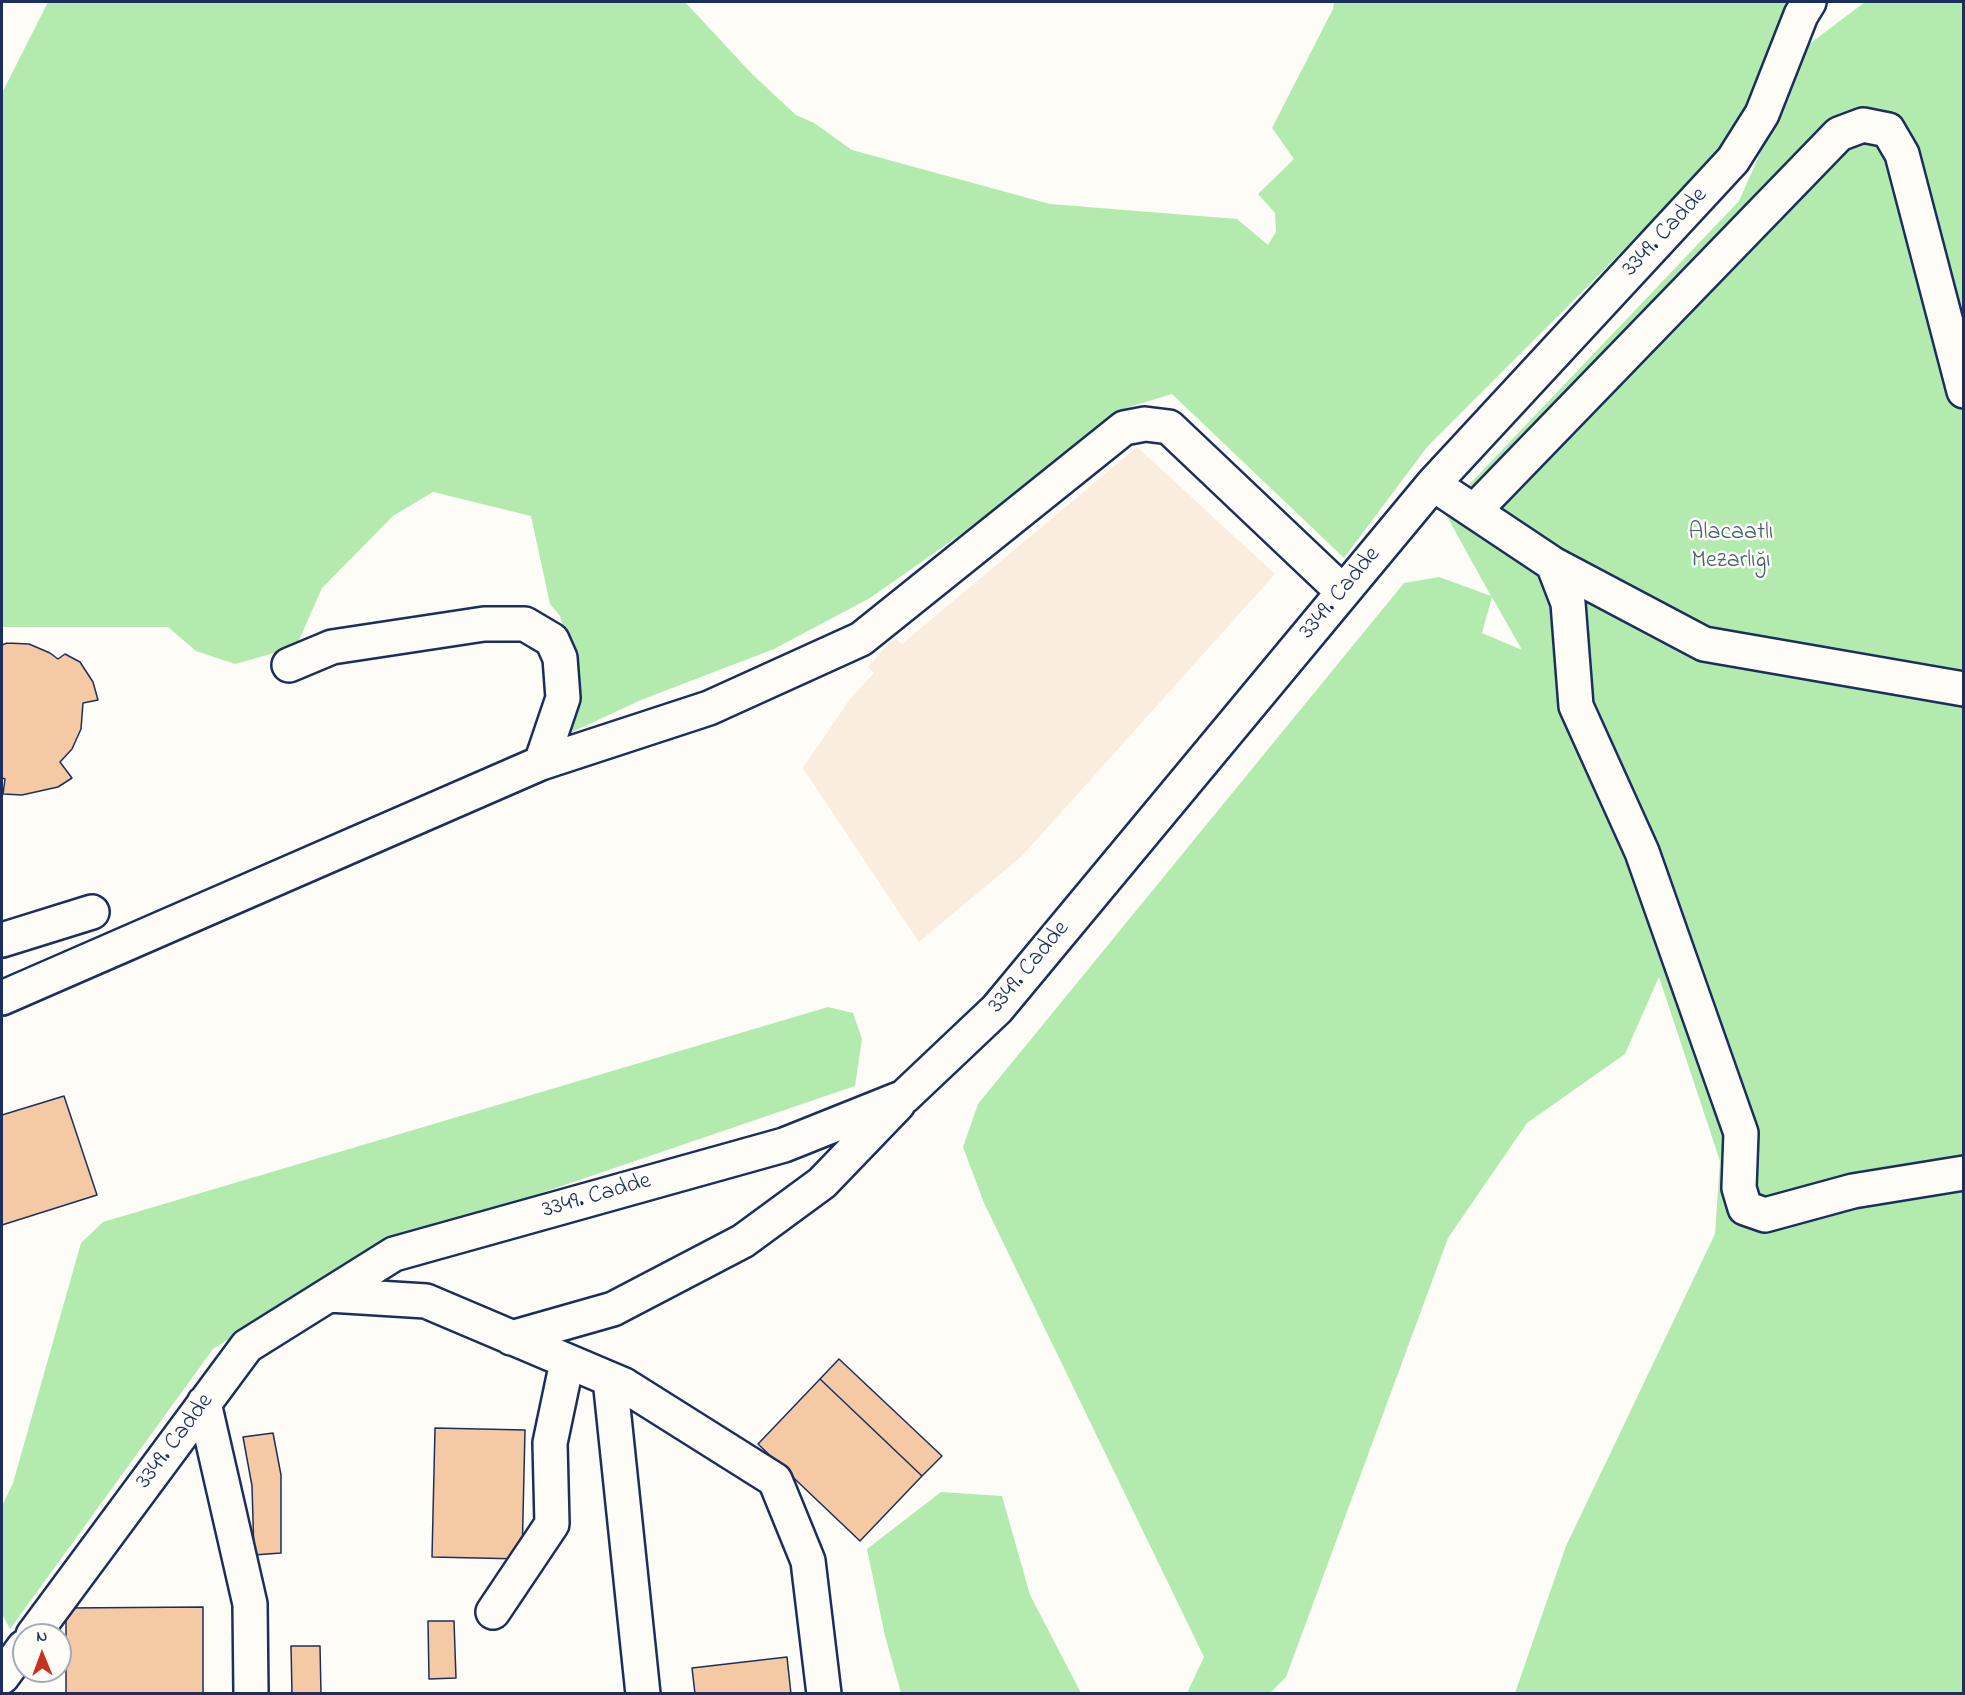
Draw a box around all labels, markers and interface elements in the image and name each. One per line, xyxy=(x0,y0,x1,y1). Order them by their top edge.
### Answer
street label: 3349. Cadde xyxy=(1617,182,1715,284)
park label: Alacaatlı Mezarlığı xyxy=(1689,520,1773,576)
street label: 3349. Cadde xyxy=(1294,542,1388,646)
street label: 3349. Cadde xyxy=(983,916,1077,1020)
street label: 3349. Cadde xyxy=(539,1168,655,1226)
street label: 3349. Cadde xyxy=(131,1389,221,1495)
north arrow xyxy=(12,1623,72,1683)
text: N xyxy=(36,1625,47,1649)

